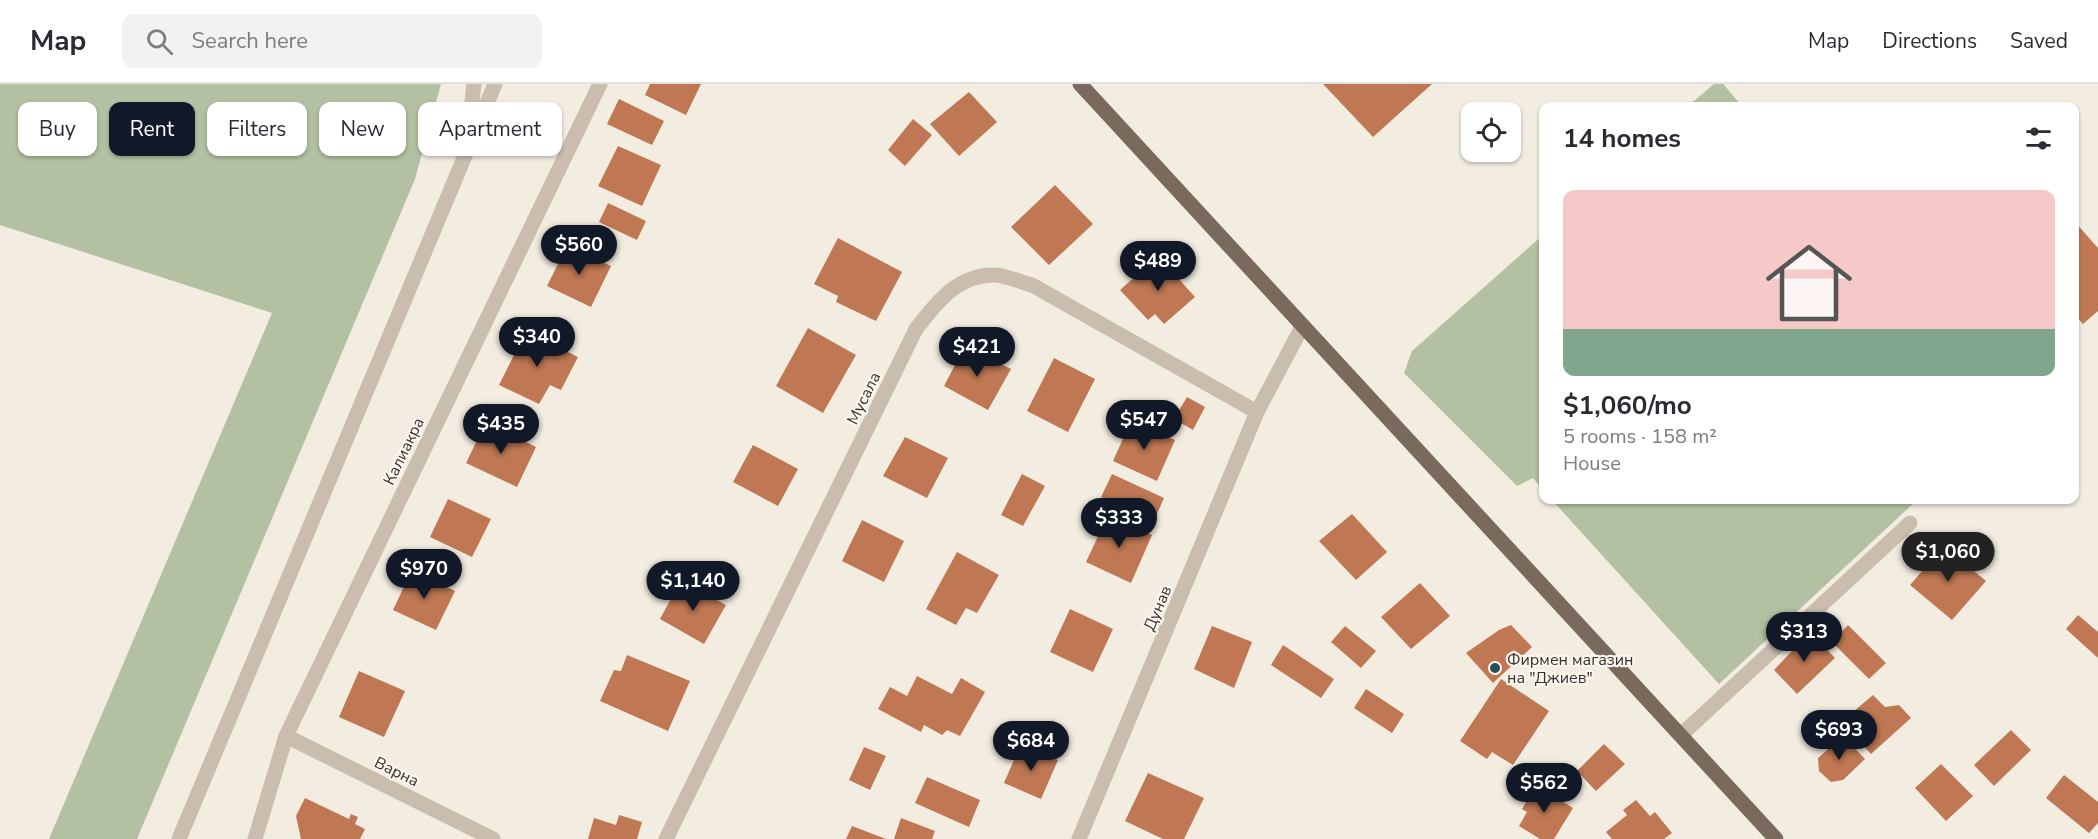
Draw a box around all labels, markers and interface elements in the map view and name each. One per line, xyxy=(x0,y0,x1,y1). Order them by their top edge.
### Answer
search box xyxy=(122,14,542,68)
text: Map xyxy=(30,22,86,60)
icon: search xyxy=(143,25,176,58)
text: Search here xyxy=(191,26,308,56)
text: Map xyxy=(1808,27,1849,55)
text: Directions xyxy=(1882,27,1977,55)
text: Saved xyxy=(2010,27,2068,55)
chip: Buy xyxy=(18,102,97,156)
chip: Rent xyxy=(109,102,195,156)
chip: Filters xyxy=(207,102,307,156)
chip: New xyxy=(319,102,406,156)
chip: Apartment xyxy=(418,102,562,156)
map controls xyxy=(1461,102,1521,162)
button: locate xyxy=(1461,102,1521,162)
text: 14 homes xyxy=(1563,121,1681,156)
icon: filters xyxy=(2022,122,2055,155)
pin: $560 xyxy=(543,225,615,276)
icon: home xyxy=(1755,229,1863,337)
text: $560 xyxy=(555,231,603,258)
pin: $489 xyxy=(1122,241,1194,292)
text: $489 xyxy=(1134,247,1182,274)
pin: $340 xyxy=(501,317,573,368)
text: $340 xyxy=(513,323,561,350)
pin: $421 xyxy=(941,327,1013,378)
text: $421 xyxy=(953,333,1001,360)
street label: Мусала xyxy=(842,368,886,428)
text: $1,060/mo xyxy=(1563,388,1692,423)
pin: $547 xyxy=(1108,400,1180,451)
pin: $435 xyxy=(465,404,537,455)
text: $547 xyxy=(1120,406,1168,433)
text: $435 xyxy=(477,410,525,437)
street label: Калиакра xyxy=(378,414,430,489)
text: 5 rooms · 158 m² xyxy=(1563,423,1717,450)
text: House xyxy=(1563,450,1621,477)
pin: $333 xyxy=(1083,498,1155,549)
text: $333 xyxy=(1095,504,1143,531)
pin: $1,060 xyxy=(1899,532,1997,583)
text: $1,060 xyxy=(1916,538,1980,565)
pin: $970 xyxy=(388,549,460,600)
text: $970 xyxy=(400,555,448,582)
pin: $1,140 xyxy=(644,561,742,612)
text: $1,140 xyxy=(661,567,725,594)
street label: Дунав xyxy=(1139,582,1177,634)
pin: $313 xyxy=(1768,612,1840,663)
text: $313 xyxy=(1780,618,1828,645)
place label: Фирмен магазин на "Джиев" xyxy=(1507,649,1634,689)
marker: Фирмен магазин на "Джиев" xyxy=(1488,661,1502,675)
pin: $693 xyxy=(1803,710,1875,761)
text: $693 xyxy=(1815,716,1863,743)
pin: $684 xyxy=(995,721,1067,772)
text: $684 xyxy=(1007,727,1055,754)
street label: Варна xyxy=(371,752,422,792)
pin: $562 xyxy=(1508,763,1580,814)
text: $562 xyxy=(1520,769,1568,796)

